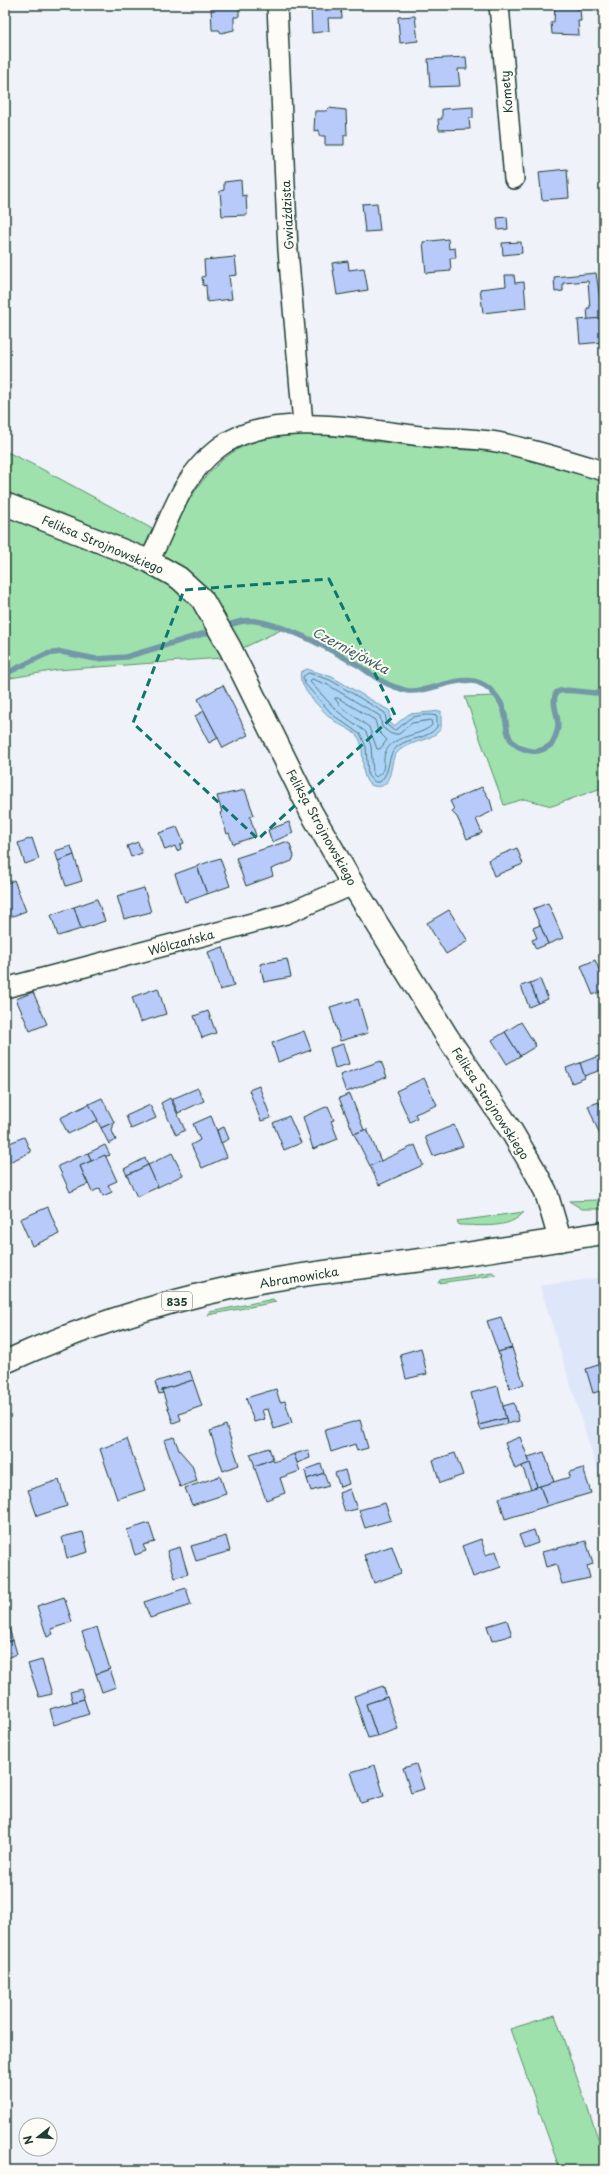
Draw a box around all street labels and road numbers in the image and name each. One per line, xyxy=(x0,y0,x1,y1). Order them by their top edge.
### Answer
street label: Komety xyxy=(495,70,517,114)
street label: Gwiaździsta xyxy=(276,179,298,250)
street label: Feliksa Strojnowskiego xyxy=(39,510,167,578)
street label: Feliksa Strojnowskiego xyxy=(282,765,362,889)
street label: Wólczańska xyxy=(146,924,216,959)
street label: Feliksa Strojnowskiego xyxy=(448,1043,534,1163)
street label: Abramowicka xyxy=(258,1262,340,1292)
road number: 835 xyxy=(162,1292,192,1310)

